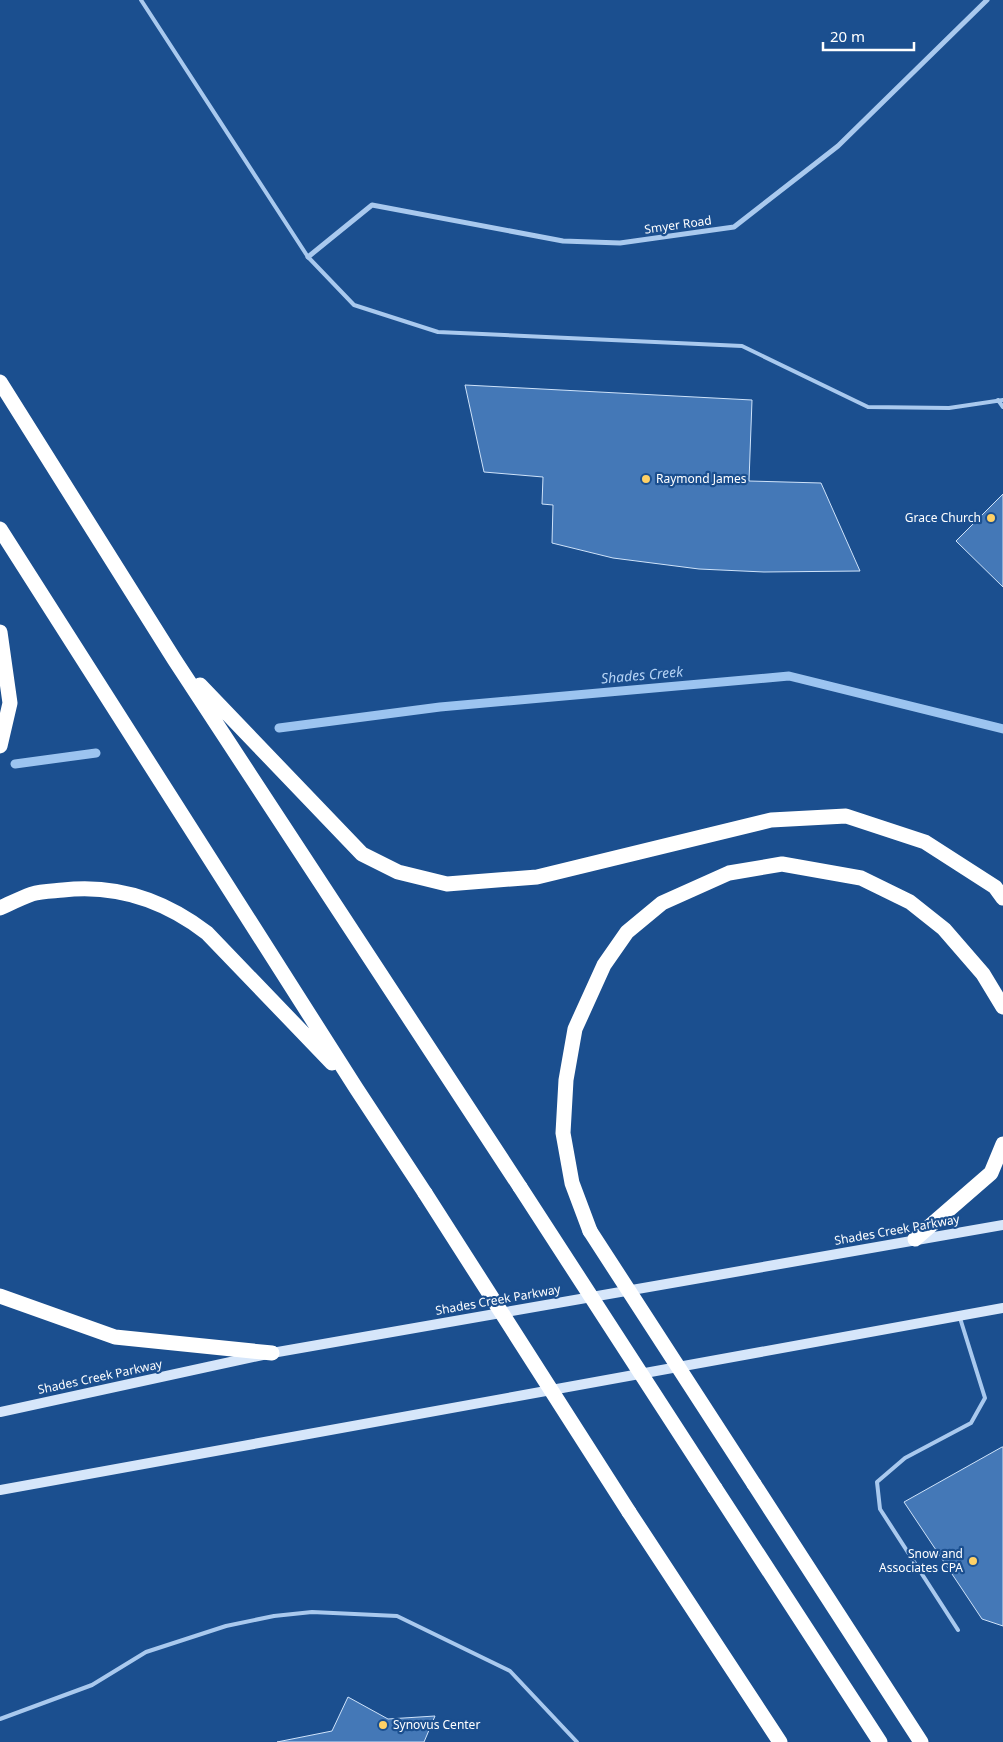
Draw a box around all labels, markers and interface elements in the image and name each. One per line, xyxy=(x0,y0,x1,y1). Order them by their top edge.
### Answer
scale bar xyxy=(823,20,914,52)
text: 20 m xyxy=(830,26,865,46)
street label: Smyer Road xyxy=(643,211,713,238)
place label: Raymond James xyxy=(656,470,747,487)
marker: Raymond James xyxy=(640,473,652,485)
place label: Grace Church xyxy=(905,509,981,526)
marker: Grace Church xyxy=(985,512,997,524)
water label: Shades Creek xyxy=(600,661,685,688)
street label: Shades Creek Parkway xyxy=(833,1210,962,1249)
street label: Shades Creek Parkway xyxy=(434,1280,563,1319)
street label: Shades Creek Parkway xyxy=(36,1355,165,1398)
place label: Snow and Associates CPA xyxy=(879,1545,963,1576)
marker: Snow and Associates CPA xyxy=(967,1555,979,1567)
place label: Synovus Center xyxy=(393,1716,480,1733)
marker: Synovus Center xyxy=(377,1719,389,1731)

